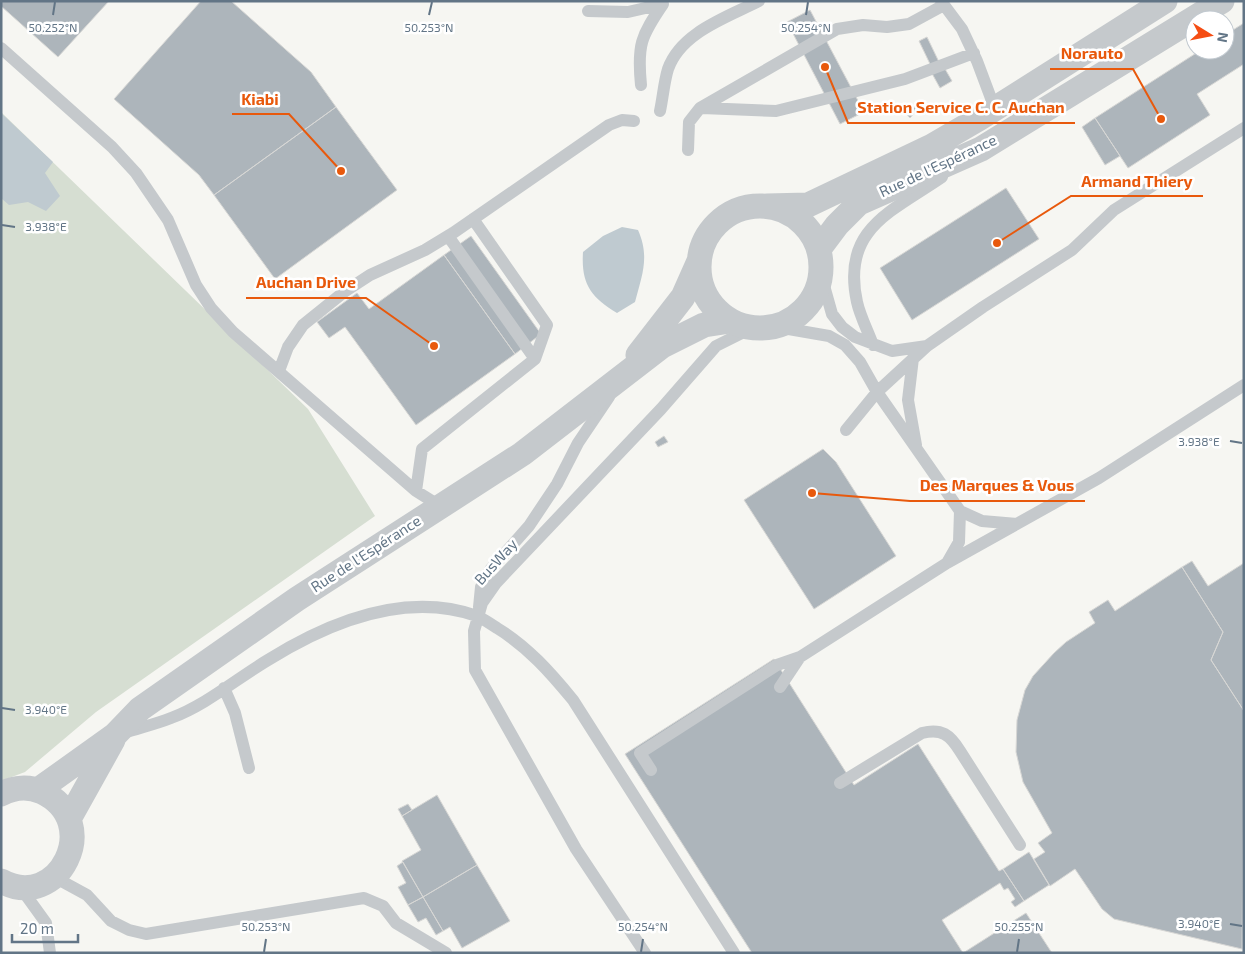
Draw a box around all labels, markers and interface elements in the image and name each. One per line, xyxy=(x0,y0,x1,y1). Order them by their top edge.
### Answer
north arrow xyxy=(1185,10,1235,60)
text: 50.252°N xyxy=(28,20,78,34)
text: 50.253°N xyxy=(404,20,454,34)
text: 50.254°N xyxy=(781,20,831,34)
text: N xyxy=(1214,31,1233,44)
callout: Norauto xyxy=(1050,38,1133,69)
text: Norauto xyxy=(1061,43,1123,62)
callout: Kiabi xyxy=(232,83,289,114)
text: Kiabi xyxy=(241,89,279,108)
callout: Station Service C. C. Auchan xyxy=(848,92,1075,123)
text: Station Service C. C. Auchan xyxy=(857,97,1065,116)
street label: Rue de l'Espérance xyxy=(876,130,999,200)
callout: Armand Thiery xyxy=(1071,165,1203,196)
text: Armand Thiery xyxy=(1081,171,1193,191)
text: 3.938°E xyxy=(25,219,67,233)
callout: Auchan Drive xyxy=(246,267,366,298)
text: Auchan Drive xyxy=(256,272,356,291)
text: 3.938°E xyxy=(1178,434,1220,448)
callout: Des Marques & Vous xyxy=(910,470,1085,501)
text: Des Marques & Vous xyxy=(920,475,1074,494)
street label: Rue de l'Espérance xyxy=(307,511,424,595)
street label: BusWay xyxy=(470,535,521,588)
text: 3.940°E xyxy=(25,702,67,716)
scale bar xyxy=(12,912,79,944)
text: 3.940°E xyxy=(1178,916,1220,930)
text: 20 m xyxy=(20,919,54,937)
text: 50.253°N xyxy=(241,919,291,933)
text: 50.254°N xyxy=(618,919,668,933)
text: 50.255°N xyxy=(995,919,1043,933)

